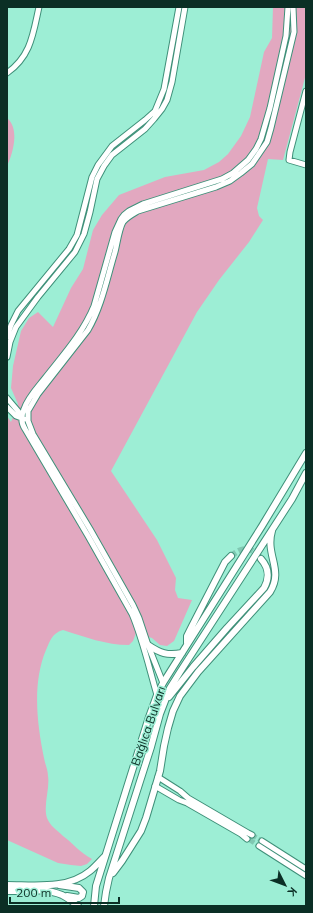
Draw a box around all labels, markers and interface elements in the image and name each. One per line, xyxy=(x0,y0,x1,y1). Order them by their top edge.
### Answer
street label: Bağlıca Bulvarı xyxy=(127,684,169,768)
north arrow xyxy=(265,865,305,905)
scale bar xyxy=(10,879,119,905)
text: K xyxy=(284,884,300,900)
text: 200 m xyxy=(16,885,51,900)

